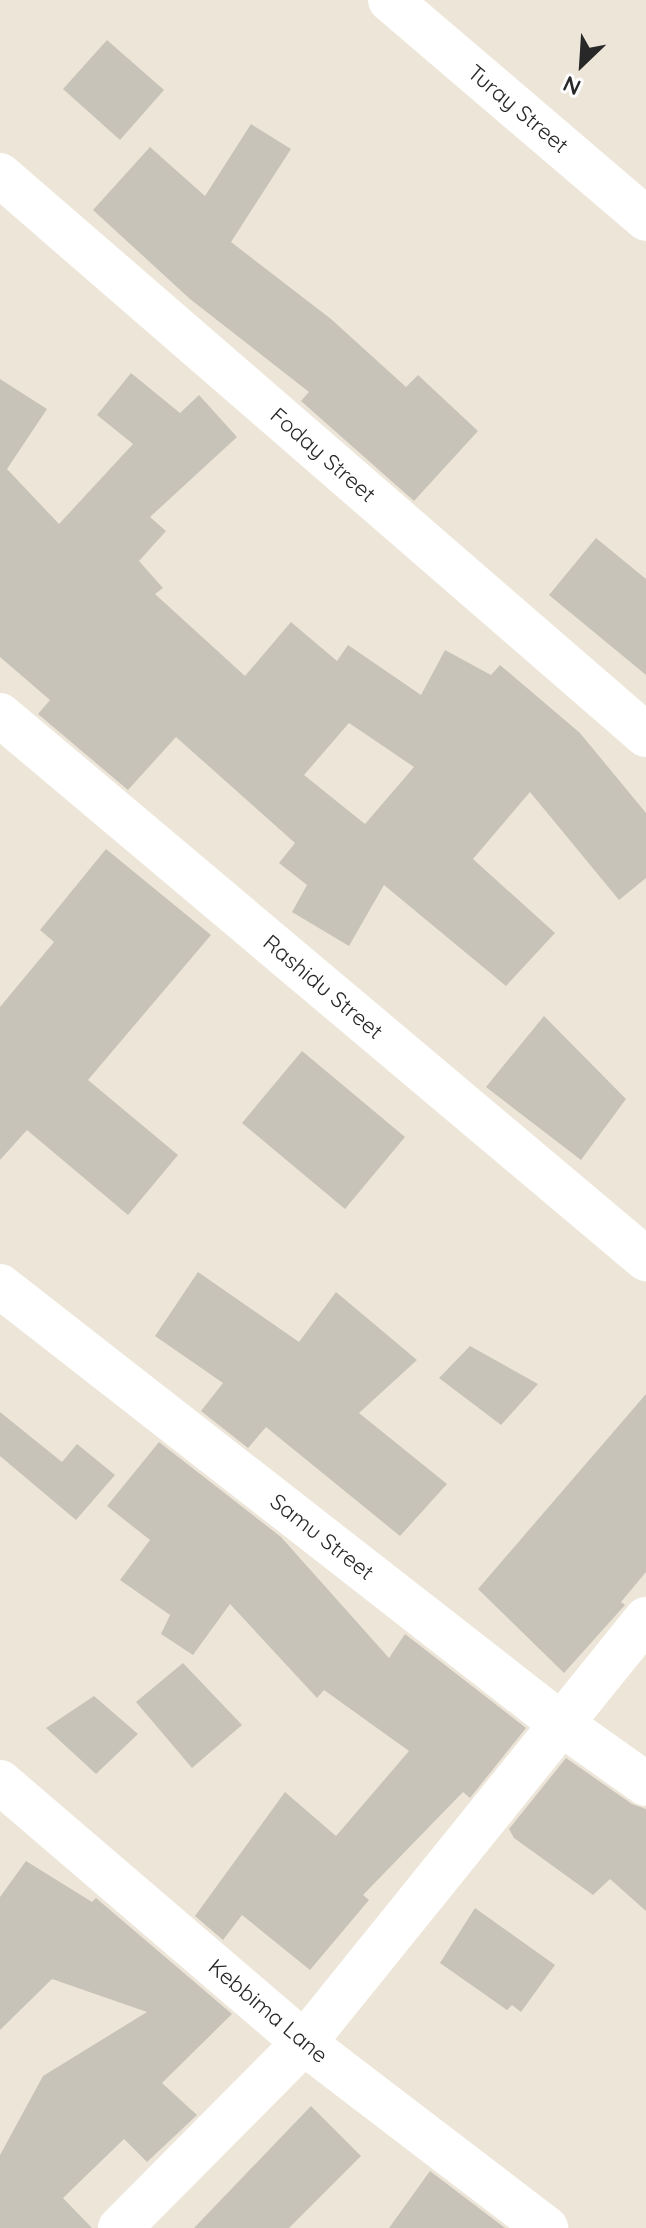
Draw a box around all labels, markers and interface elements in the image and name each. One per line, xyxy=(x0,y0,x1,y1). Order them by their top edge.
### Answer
north arrow xyxy=(542,24,622,104)
street label: Turay Street xyxy=(462,59,574,159)
text: N xyxy=(559,70,585,102)
street label: Foday Street xyxy=(265,402,381,508)
street label: Rashidu Street xyxy=(258,929,388,1045)
street label: Samu Street xyxy=(265,1488,379,1586)
street label: Kebbima Lane xyxy=(203,1953,333,2069)

